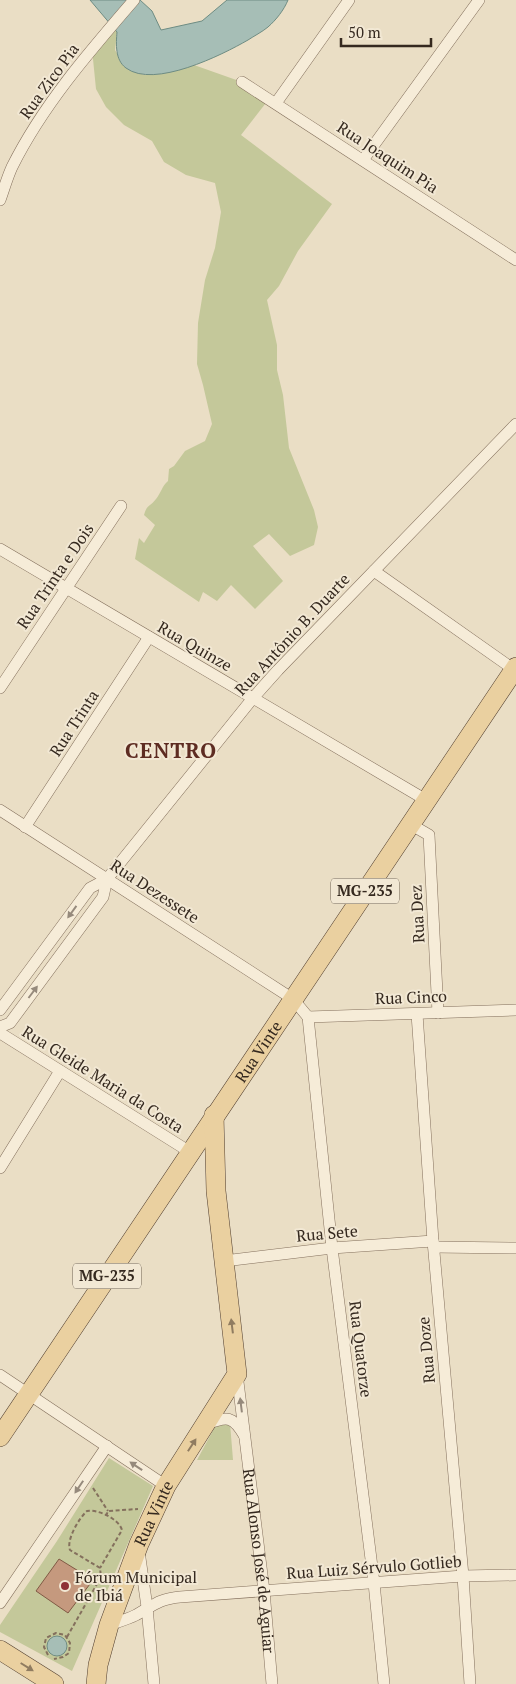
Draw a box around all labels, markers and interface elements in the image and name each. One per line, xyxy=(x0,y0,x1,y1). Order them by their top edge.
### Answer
scale bar xyxy=(341,15,431,47)
text: 50 m xyxy=(348,22,381,42)
street label: Rua Zico Pia xyxy=(14,39,84,123)
street label: Rua Joaquim Pia xyxy=(333,116,443,198)
street label: Rua Trinta e Dois xyxy=(11,519,99,633)
street label: Rua Antônio B. Duarte xyxy=(230,568,354,700)
street label: Rua Quinze xyxy=(154,616,236,676)
street label: Rua Trinta xyxy=(44,685,104,761)
district label: CENTRO xyxy=(125,736,217,764)
street label: Rua Dezessete xyxy=(106,854,204,928)
road number: MG-235 xyxy=(331,878,399,904)
street label: Rua Dez xyxy=(404,884,430,944)
one-way arrow xyxy=(67,905,77,919)
street label: Rua Cinco xyxy=(375,985,448,1009)
one-way arrow xyxy=(27,986,38,999)
street label: Rua Vinte xyxy=(230,1016,287,1087)
street label: Rua Gleide Maria da Costa xyxy=(18,1020,188,1138)
street label: Rua Sete xyxy=(295,1219,359,1247)
road number: MG-235 xyxy=(73,1264,141,1288)
street label: Rua Quatorze xyxy=(344,1300,378,1398)
street label: Rua Doze xyxy=(412,1316,440,1384)
one-way arrow xyxy=(228,1317,236,1333)
one-way arrow xyxy=(237,1397,245,1413)
one-way arrow xyxy=(188,1438,197,1452)
one-way arrow xyxy=(129,1461,143,1471)
street label: Rua Alonso José de Aguiar xyxy=(238,1467,280,1655)
street label: Rua Vinte xyxy=(129,1476,178,1550)
one-way arrow xyxy=(74,1480,84,1493)
street label: Rua Luiz Sérvulo Gotlieb xyxy=(286,1550,463,1584)
place label: Fórum Municipal de Ibiá xyxy=(75,1566,197,1606)
marker: Fórum Municipal de Ibiá xyxy=(59,1580,71,1592)
one-way arrow xyxy=(21,1663,34,1672)

